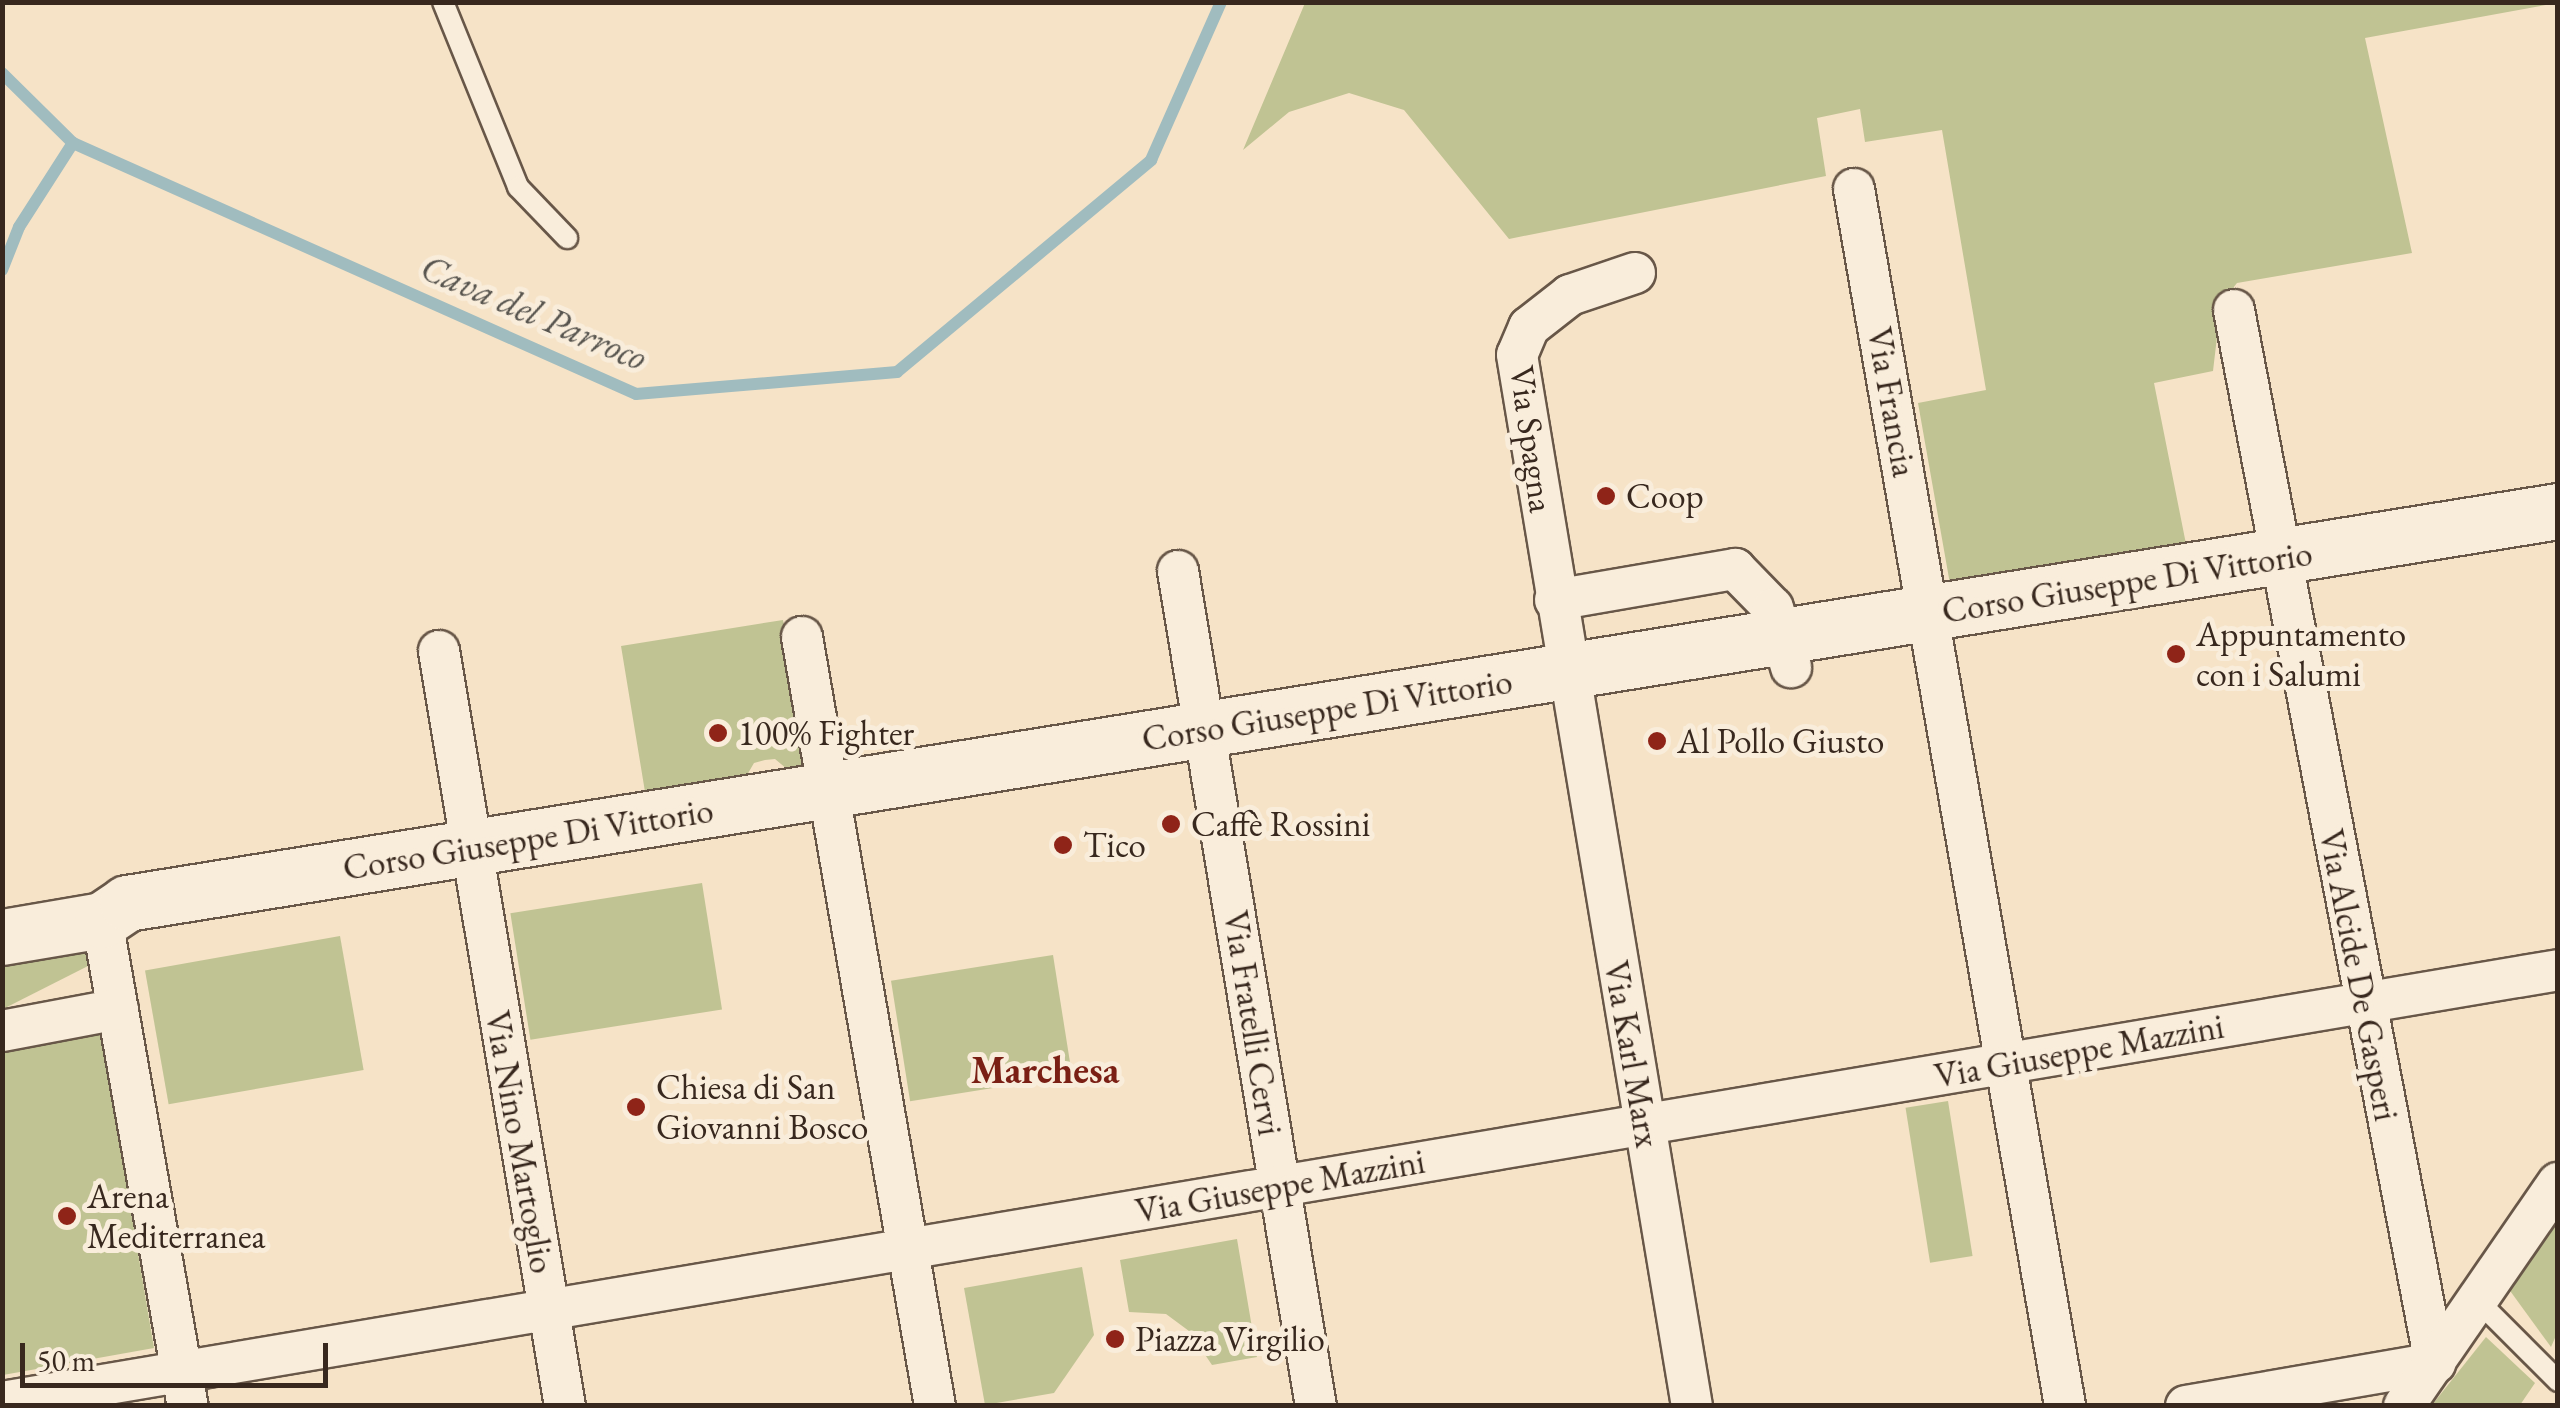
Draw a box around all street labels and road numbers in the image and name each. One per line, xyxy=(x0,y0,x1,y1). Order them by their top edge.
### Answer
street label: Via Francia xyxy=(1858,324,1926,480)
street label: Via Spagna xyxy=(1501,363,1563,515)
street label: Corso Giuseppe Di Vittorio xyxy=(1939,532,2315,632)
street label: Corso Giuseppe Di Vittorio xyxy=(1139,660,1515,760)
street label: Corso Giuseppe Di Vittorio xyxy=(340,789,716,889)
street label: Via Alcide De Gasperi xyxy=(2310,826,2408,1124)
street label: Via Fratelli Cervi xyxy=(1214,908,1292,1138)
street label: Via Karl Marx xyxy=(1595,957,1669,1151)
street label: Via Giuseppe Mazzini xyxy=(1931,1005,2227,1097)
street label: Via Nino Martoglio xyxy=(476,1007,564,1277)
street label: Via Giuseppe Mazzini xyxy=(1132,1140,1428,1232)

